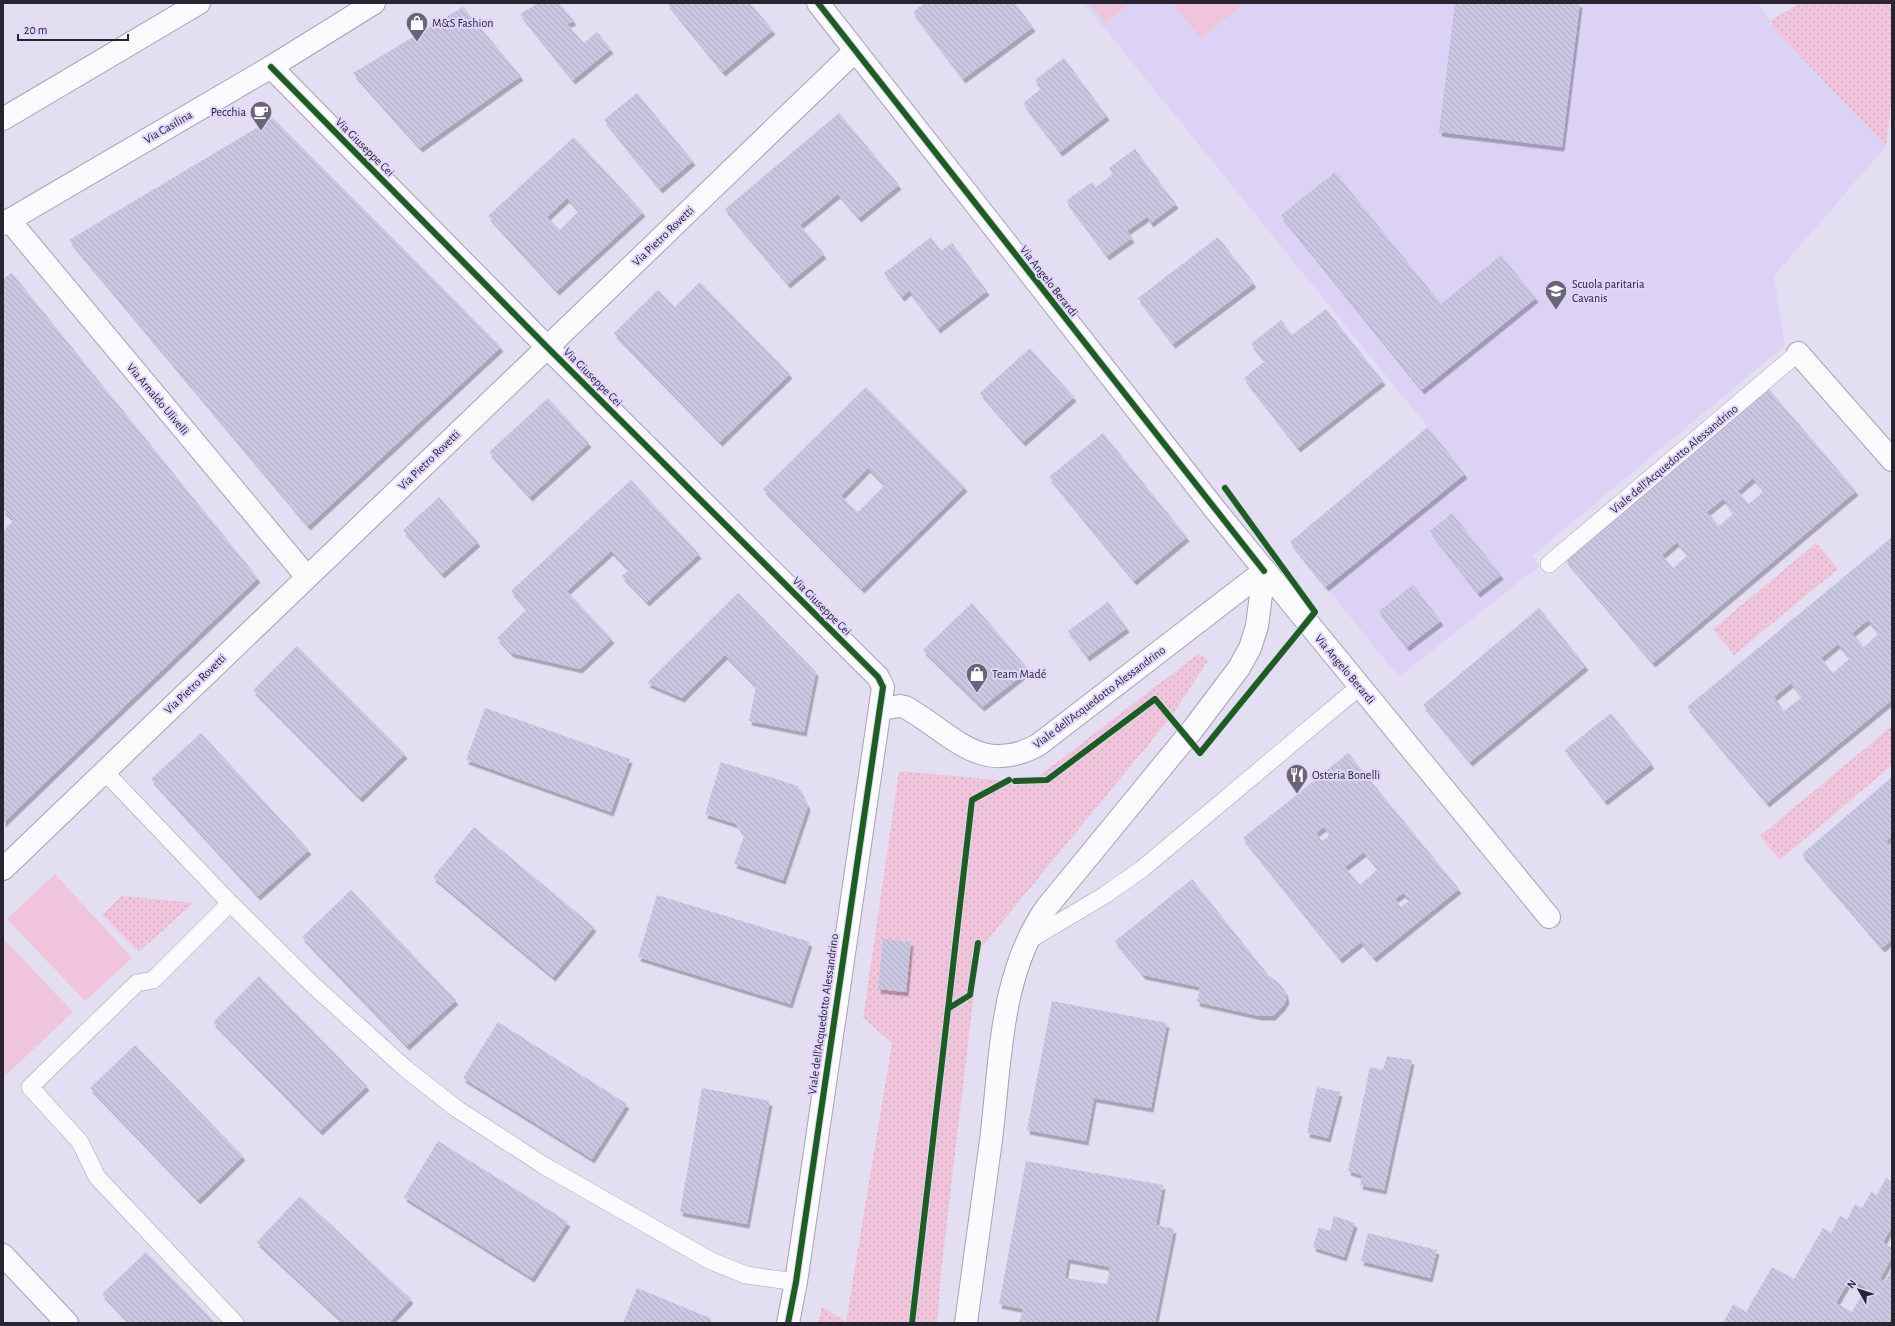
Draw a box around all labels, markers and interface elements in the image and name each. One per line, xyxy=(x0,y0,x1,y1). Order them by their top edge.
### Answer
shop icon: M&S Fashion xyxy=(404,10,430,43)
scale bar xyxy=(18,16,128,42)
place label: M&S Fashion xyxy=(432,17,493,29)
text: 20 m xyxy=(24,24,47,36)
cafe icon: Pecchia xyxy=(248,99,274,132)
place label: Pecchia xyxy=(211,106,246,118)
street label: Via Casilina xyxy=(142,108,195,146)
street label: Via Giuseppe Cei xyxy=(333,115,397,179)
street label: Via Pietro Rovetti xyxy=(630,204,696,268)
street label: Via Angelo Berardi xyxy=(1018,243,1080,319)
school or university icon: Scuola paritaria Cavanis xyxy=(1543,278,1569,311)
place label: Scuola paritaria Cavanis xyxy=(1572,278,1645,304)
street label: Via Giuseppe Cei xyxy=(561,345,625,409)
street label: Via Arnaldo Ulivelli xyxy=(125,361,191,437)
street label: Viale dell'Acquedotto Alessandrino xyxy=(1608,402,1740,516)
street label: Via Pietro Rovetti xyxy=(396,428,462,492)
street label: Via Giuseppe Cei xyxy=(790,574,854,638)
street label: Via Angelo Berardi xyxy=(1313,632,1377,706)
street label: Viale dell'Acquedotto Alessandrino xyxy=(1031,643,1167,751)
street label: Via Pietro Rovetti xyxy=(162,652,228,716)
shop icon: Team Madé xyxy=(964,661,990,694)
place label: Team Madé xyxy=(992,668,1046,680)
restaurant icon: Osteria Bonelli xyxy=(1284,762,1310,795)
place label: Osteria Bonelli xyxy=(1312,769,1380,781)
street label: Viale dell'Acquedotto Alessandrino xyxy=(806,933,840,1095)
north arrow xyxy=(1839,1270,1879,1310)
text: N xyxy=(1845,1278,1858,1290)

